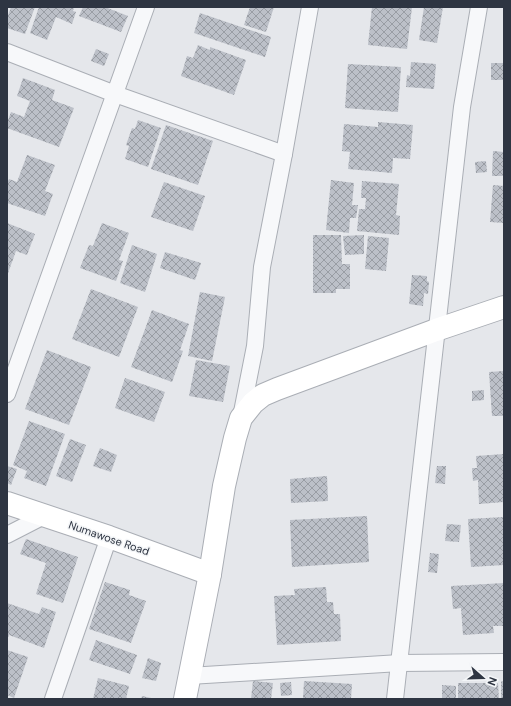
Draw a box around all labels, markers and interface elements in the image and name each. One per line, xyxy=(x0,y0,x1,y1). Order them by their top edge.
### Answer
street label: Numawose Road xyxy=(67,518,151,558)
north arrow xyxy=(463,658,503,698)
text: N xyxy=(484,675,500,688)

